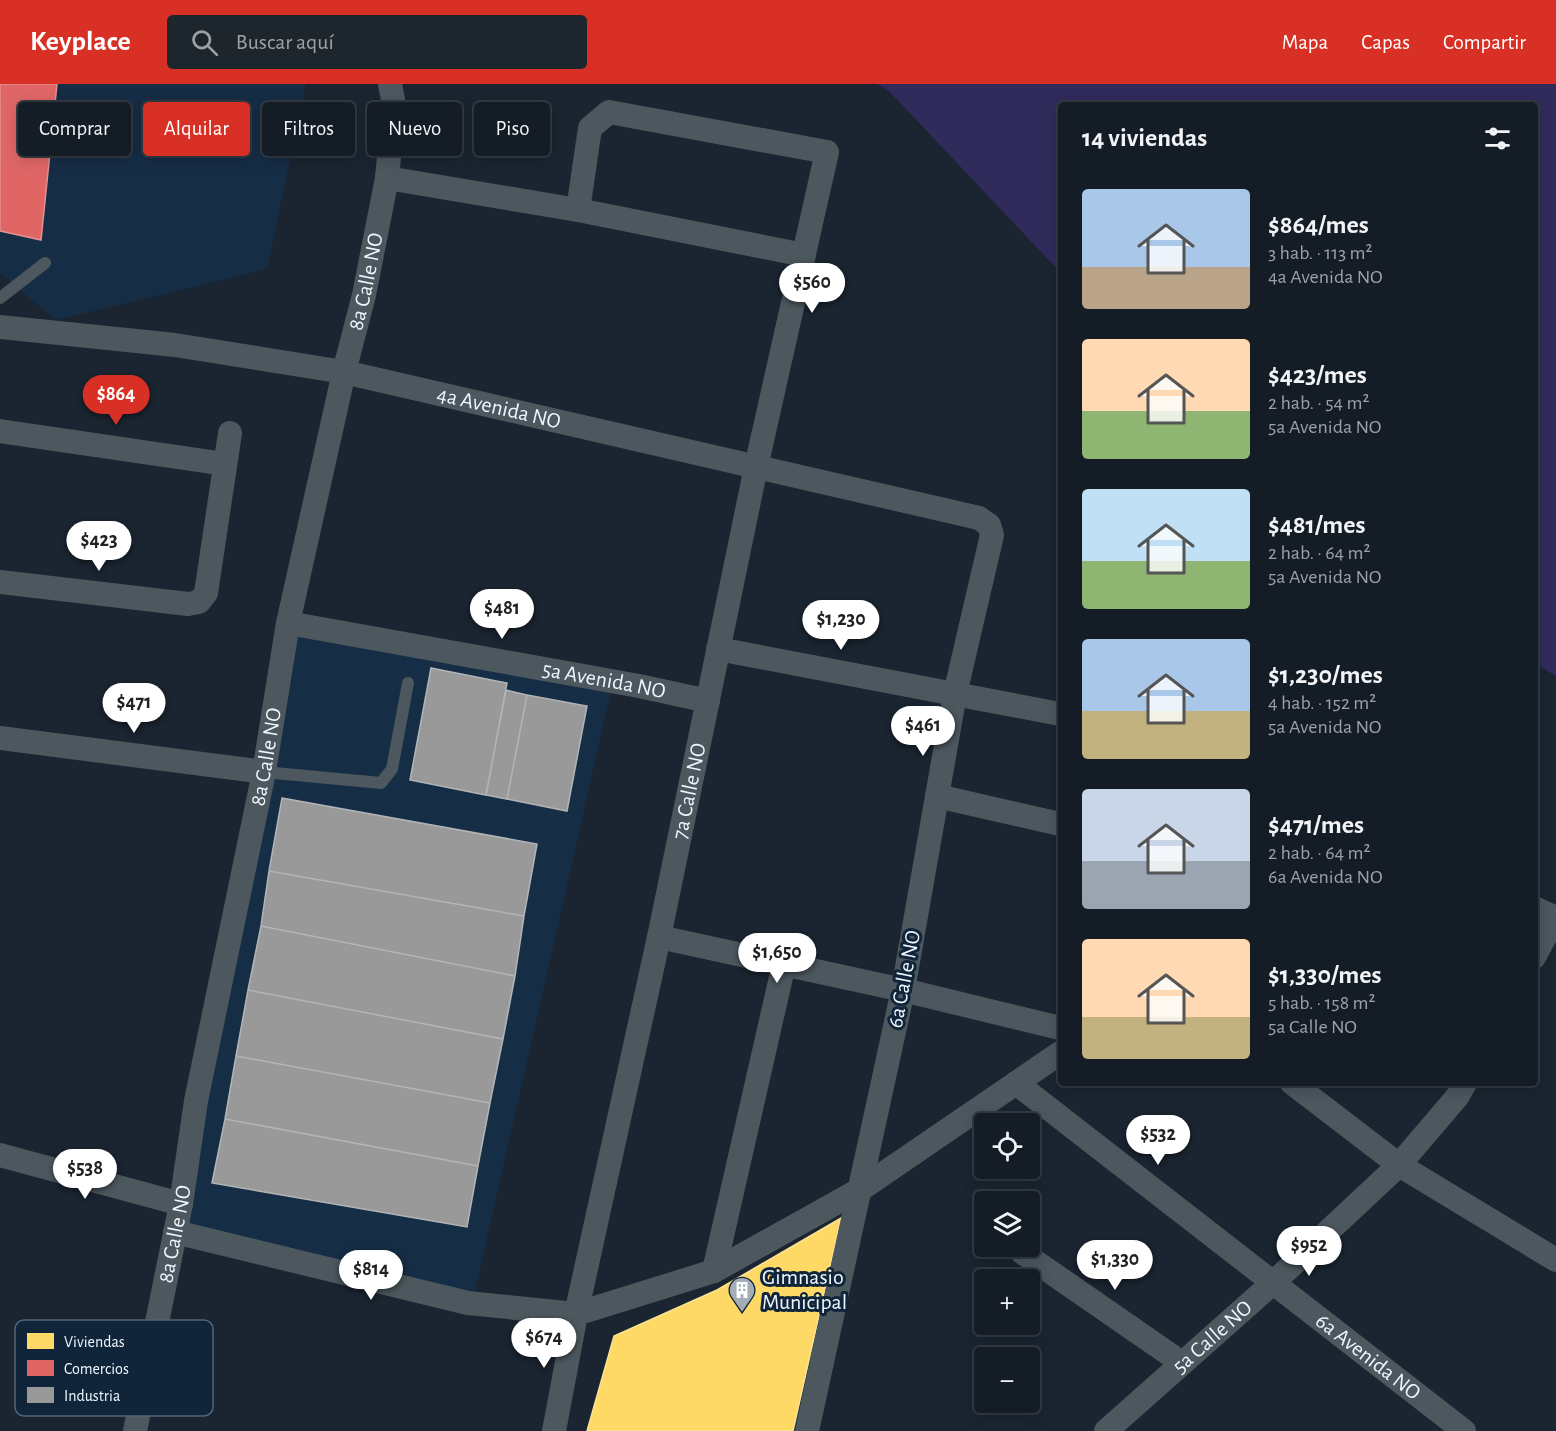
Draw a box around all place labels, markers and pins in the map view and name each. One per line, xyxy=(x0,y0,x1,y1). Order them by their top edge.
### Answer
pin: $560 xyxy=(776,263,848,314)
pin: $864 xyxy=(80,375,152,426)
pin: $423 xyxy=(63,521,135,572)
pin: $481 xyxy=(466,589,538,640)
pin: $1,230 xyxy=(792,600,890,651)
pin: $471 xyxy=(98,683,170,734)
pin: $461 xyxy=(887,706,959,757)
pin: $1,650 xyxy=(728,933,826,984)
pin: $532 xyxy=(1122,1115,1194,1166)
pin: $538 xyxy=(49,1149,121,1200)
pin: $952 xyxy=(1273,1226,1345,1277)
pin: $1,330 xyxy=(1066,1240,1164,1291)
pin: $814 xyxy=(335,1250,407,1301)
place label: Gimnasio Municipal xyxy=(762,1266,847,1313)
building icon: Gimnasio Municipal xyxy=(727,1275,757,1313)
pin: $674 xyxy=(508,1318,580,1369)

